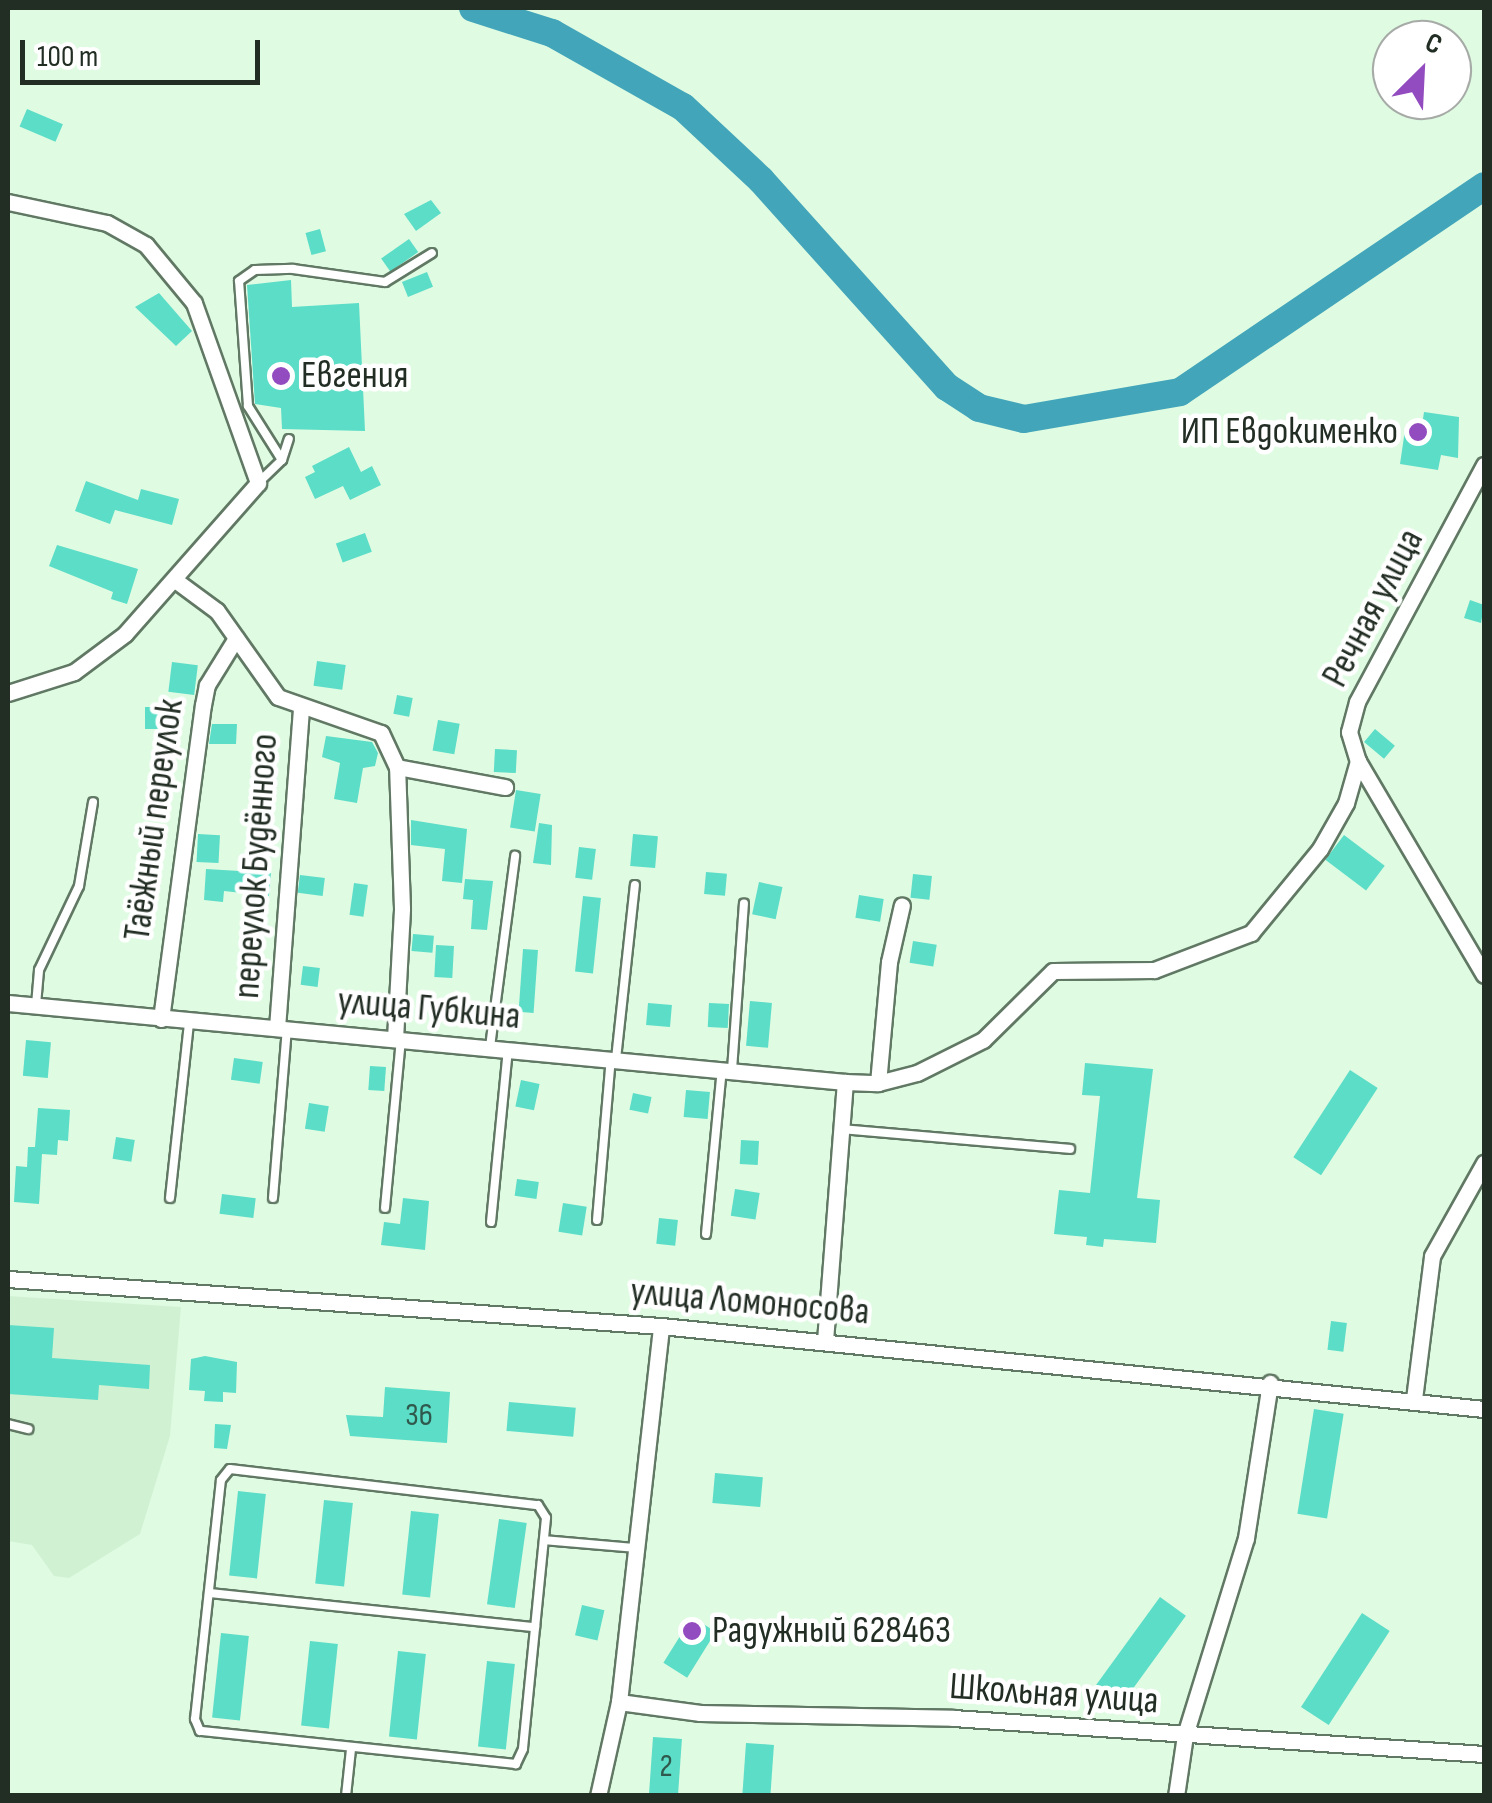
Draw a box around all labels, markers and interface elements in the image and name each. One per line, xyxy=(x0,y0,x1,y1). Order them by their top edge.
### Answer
scale bar xyxy=(25,20,265,82)
north arrow xyxy=(1372,20,1472,120)
text: С xyxy=(1420,26,1447,62)
text: 100 m xyxy=(37,39,98,75)
place label: Евгения xyxy=(301,353,408,399)
marker: Евгения xyxy=(270,365,292,387)
place label: ИП Евдокименко xyxy=(1181,409,1398,455)
marker: ИП Евдокименко xyxy=(1407,421,1429,443)
street label: Речная улица xyxy=(1312,521,1434,695)
street label: Таёжный переулок xyxy=(114,696,194,944)
street label: переулок Будённого xyxy=(224,732,288,1000)
street label: улица Губкина xyxy=(336,978,522,1040)
street label: улица Ломоносова xyxy=(629,1269,871,1335)
house number: 36 xyxy=(405,1397,433,1435)
place label: Радужный 628463 xyxy=(712,1608,951,1654)
marker: Радужный 628463 xyxy=(681,1620,703,1642)
street label: Школьная улица xyxy=(948,1664,1160,1724)
house number: 2 xyxy=(659,1748,673,1786)

